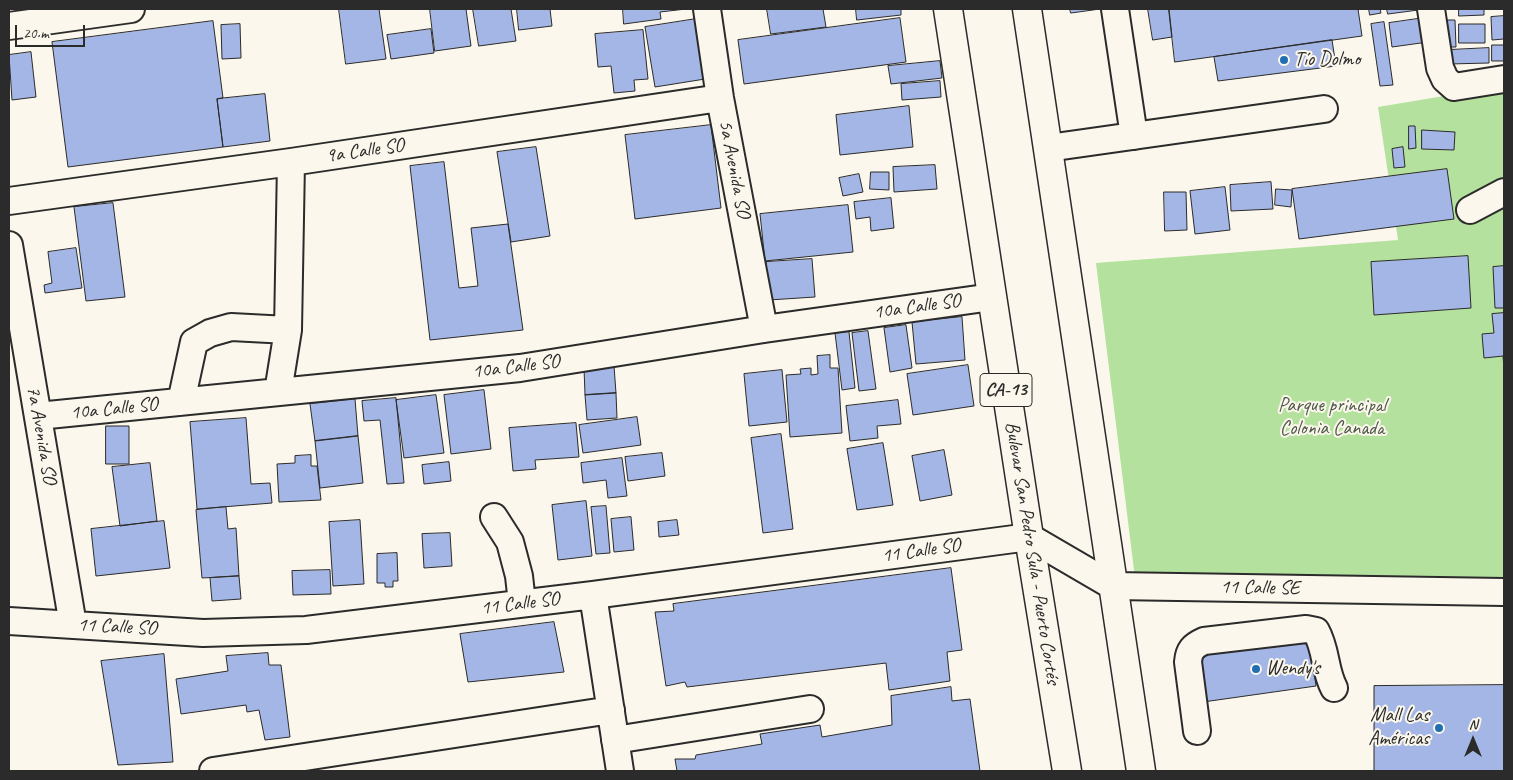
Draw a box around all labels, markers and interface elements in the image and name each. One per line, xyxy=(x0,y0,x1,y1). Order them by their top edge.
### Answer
scale bar xyxy=(18,15,88,47)
text: 20 m xyxy=(23,24,49,43)
place label: Tío Dolmo xyxy=(1294,48,1360,72)
marker: Tío Dolmo xyxy=(1278,54,1290,66)
street label: 5a Avenida SO xyxy=(713,118,755,220)
street label: 9a Calle SO xyxy=(324,134,406,168)
street label: 10a Calle SO xyxy=(872,289,962,325)
street label: 10a Calle SO xyxy=(471,350,561,384)
road number: CA-13 xyxy=(980,374,1032,406)
street label: 7a Avenida SO xyxy=(21,384,61,486)
street label: 10a Calle SO xyxy=(69,392,159,426)
park label: Parque principal Colonia Canada xyxy=(1278,394,1386,441)
street label: Bulevar San Pedro Sula - Puerto Cortés xyxy=(999,420,1065,686)
street label: 11 Calle SO xyxy=(880,534,962,568)
street label: 11 Calle SE xyxy=(1220,575,1300,601)
street label: 11 Calle SO xyxy=(479,587,561,621)
street label: 11 Calle SO xyxy=(77,613,157,641)
place label: Wendy's xyxy=(1266,657,1320,681)
marker: Wendy's xyxy=(1250,663,1262,675)
place label: Mall Las Américas xyxy=(1368,704,1429,751)
north arrow xyxy=(1448,715,1498,765)
text: N xyxy=(1469,716,1477,733)
marker: Mall Las Américas xyxy=(1433,722,1445,734)

